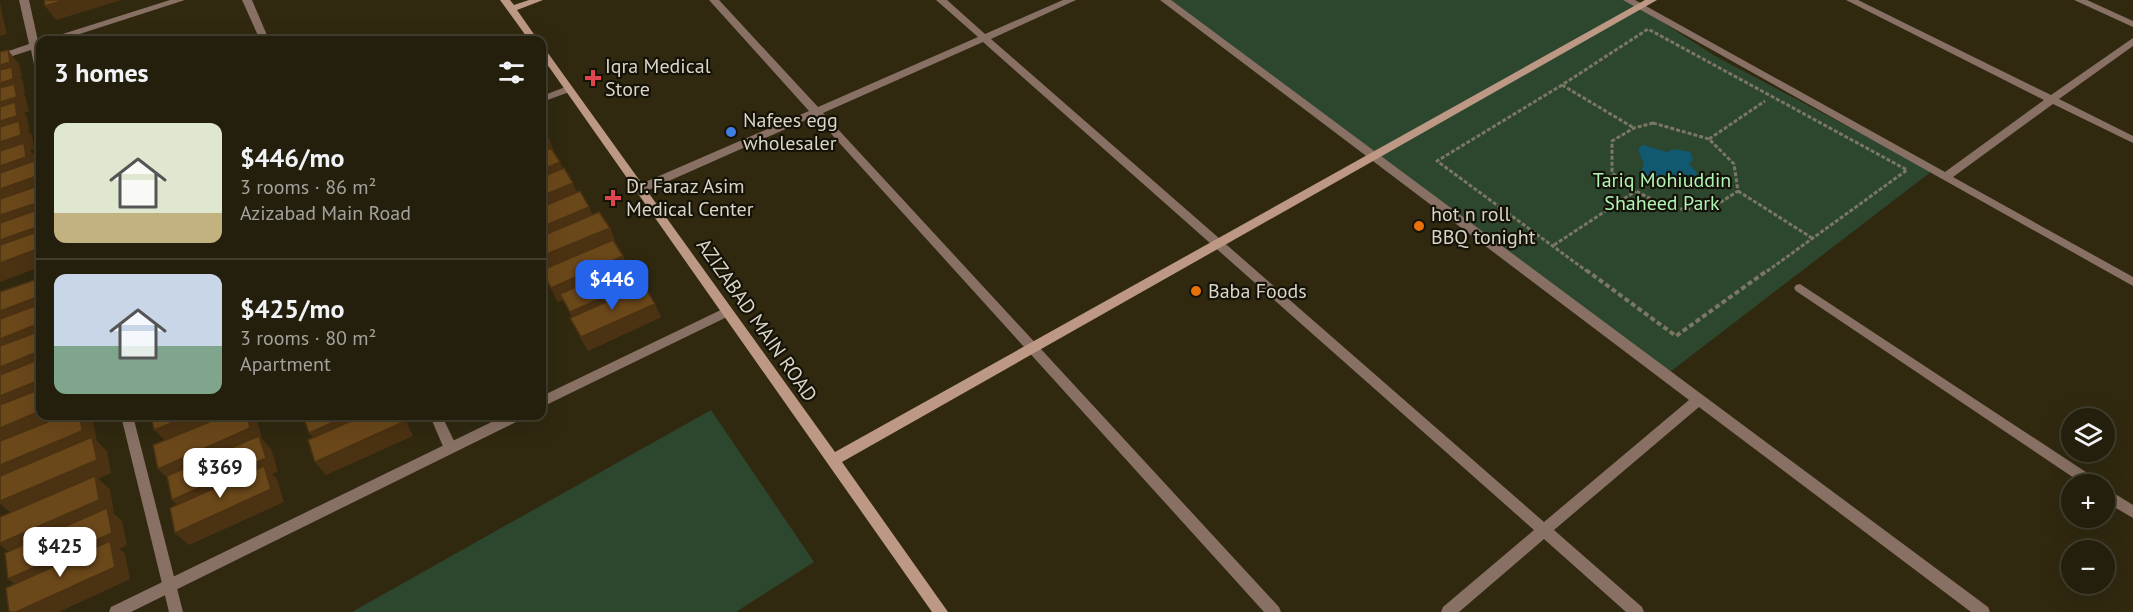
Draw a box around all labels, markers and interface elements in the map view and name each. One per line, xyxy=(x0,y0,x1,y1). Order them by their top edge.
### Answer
place label: Iqra Medical Store xyxy=(605,53,711,102)
text: 3 homes xyxy=(54,56,149,89)
icon: filters xyxy=(495,56,528,89)
marker: Iqra Medical Store xyxy=(586,71,600,85)
place label: Nafees egg wholesaler xyxy=(743,107,838,156)
marker: Nafees egg wholesaler xyxy=(724,125,738,139)
text: $446/mo xyxy=(240,141,344,174)
icon: home xyxy=(102,147,174,219)
park label: Tariq Mohiuddin Shaheed Park xyxy=(1593,167,1731,216)
place label: Dr. Faraz Asim Medical Center xyxy=(626,173,754,222)
text: 3 rooms · 86 m² xyxy=(240,174,376,200)
marker: Dr. Faraz Asim Medical Center xyxy=(604,189,622,207)
text: Azizabad Main Road xyxy=(240,200,411,226)
place label: hot n roll BBQ tonight xyxy=(1431,201,1536,250)
marker: hot n roll BBQ tonight xyxy=(1412,219,1426,233)
street label: AZIZABAD MAIN ROAD xyxy=(691,233,823,407)
pin: $446 xyxy=(576,260,648,311)
text: $446 xyxy=(589,266,635,292)
place label: Baba Foods xyxy=(1208,278,1307,304)
marker: Baba Foods xyxy=(1189,284,1203,298)
text: $425/mo xyxy=(240,292,344,325)
icon: home xyxy=(102,298,174,370)
text: 3 rooms · 80 m² xyxy=(240,325,376,351)
text: Apartment xyxy=(240,351,331,377)
map controls xyxy=(2061,408,2115,594)
button: layers xyxy=(2061,408,2115,462)
pin: $369 xyxy=(184,448,256,499)
text: $369 xyxy=(197,454,243,480)
button: + xyxy=(2061,474,2115,528)
pin: $425 xyxy=(24,527,96,578)
text: $425 xyxy=(37,533,83,559)
button: − xyxy=(2061,540,2115,594)

